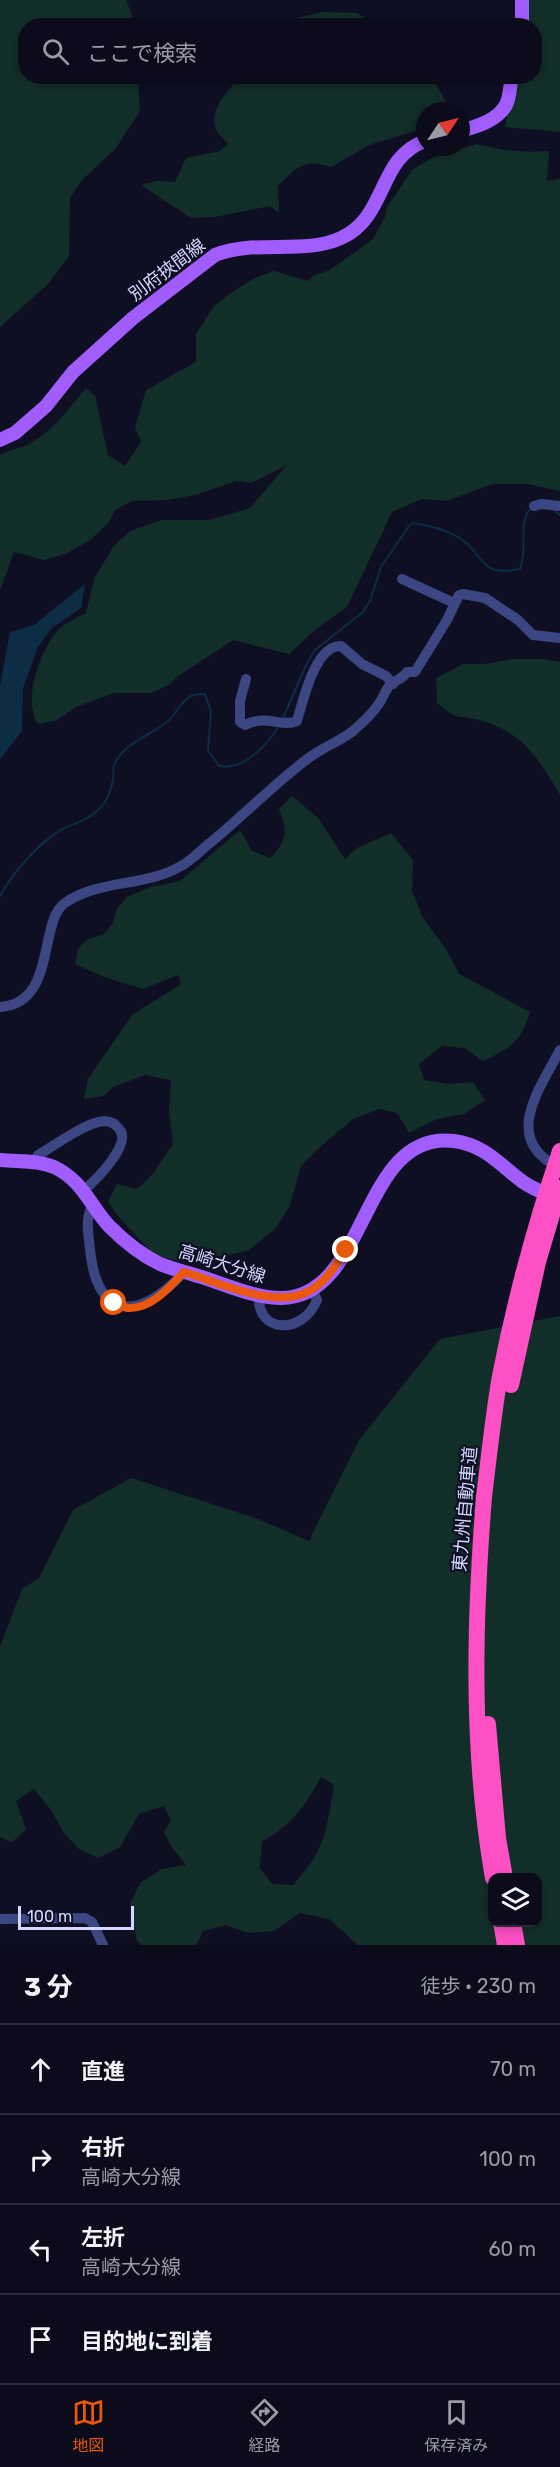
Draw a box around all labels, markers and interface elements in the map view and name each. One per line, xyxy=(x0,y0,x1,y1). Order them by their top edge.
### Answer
search box xyxy=(18,18,542,84)
icon: search xyxy=(39,35,72,68)
text: ここで検索 xyxy=(87,40,197,67)
north arrow xyxy=(416,102,470,156)
street label: 別府挾間線 xyxy=(124,234,210,306)
route end xyxy=(332,1236,358,1262)
street label: 高崎大分線 xyxy=(176,1240,268,1288)
route start xyxy=(100,1289,126,1315)
street label: 東九州自動車道 xyxy=(449,1445,481,1573)
map controls xyxy=(488,1873,542,1927)
button: layers xyxy=(488,1873,542,1927)
scale bar xyxy=(18,1903,134,1930)
text: 100 m xyxy=(27,1907,72,1926)
text: 3 分 xyxy=(24,1972,73,2003)
text: 徒歩 · 230 m xyxy=(420,1974,536,1998)
icon: ahead xyxy=(24,2053,57,2086)
text: 70 m xyxy=(490,2057,536,2081)
text: 直進 xyxy=(81,2058,125,2085)
text: 右折 xyxy=(81,2134,125,2161)
icon: right xyxy=(24,2143,57,2176)
text: 100 m xyxy=(479,2147,536,2171)
text: 高崎大分線 xyxy=(81,2165,181,2189)
text: 左折 xyxy=(81,2224,125,2251)
icon: left xyxy=(24,2233,57,2266)
text: 60 m xyxy=(489,2237,536,2261)
text: 高崎大分線 xyxy=(81,2255,181,2279)
icon: arrive xyxy=(24,2323,57,2356)
text: 目的地に到着 xyxy=(81,2328,213,2355)
tab: 地図 xyxy=(72,2396,105,2456)
tab: 経路 xyxy=(248,2396,281,2456)
tab: 保存済み xyxy=(424,2396,488,2456)

